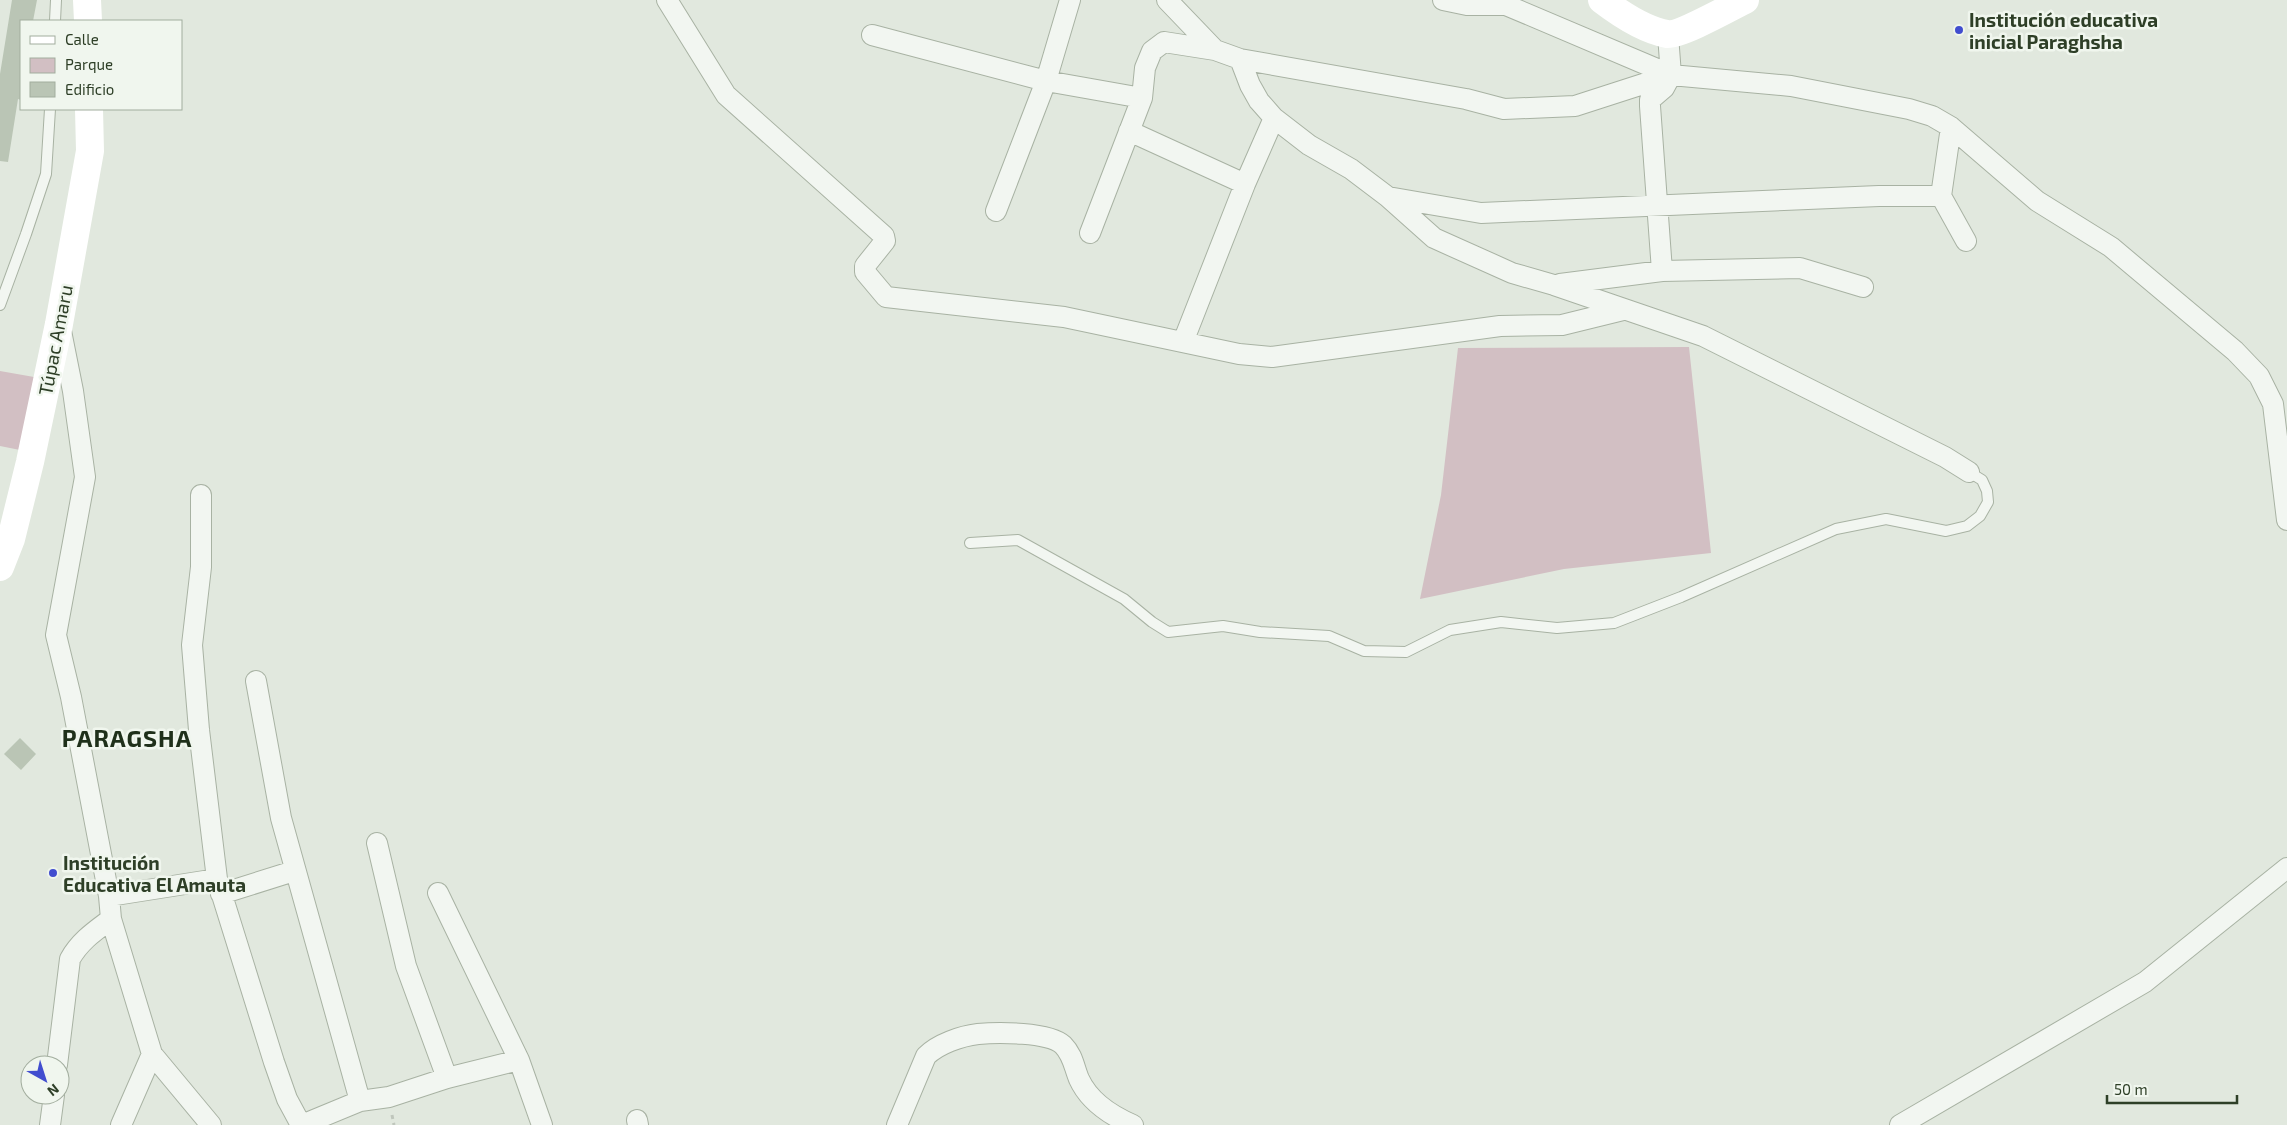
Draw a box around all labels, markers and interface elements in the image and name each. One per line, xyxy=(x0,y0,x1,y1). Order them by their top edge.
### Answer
place label: Institución educativa inicial Paraghsha xyxy=(1969,8,2158,53)
legend xyxy=(20,20,182,110)
marker: Institución educativa inicial Paraghsha xyxy=(1953,24,1965,36)
text: Calle xyxy=(65,30,99,48)
text: Parque xyxy=(65,55,113,73)
text: Edificio xyxy=(65,80,114,98)
street label: Túpac Amaru xyxy=(33,283,77,397)
district label: PARAGSHA xyxy=(62,723,192,752)
place label: Institución Educativa El Amauta xyxy=(63,851,246,896)
marker: Institución Educativa El Amauta xyxy=(47,867,59,879)
north arrow xyxy=(20,1055,70,1105)
scale bar xyxy=(2107,1072,2237,1104)
text: 50 m xyxy=(2114,1080,2148,1098)
text: N xyxy=(44,1081,63,1100)

